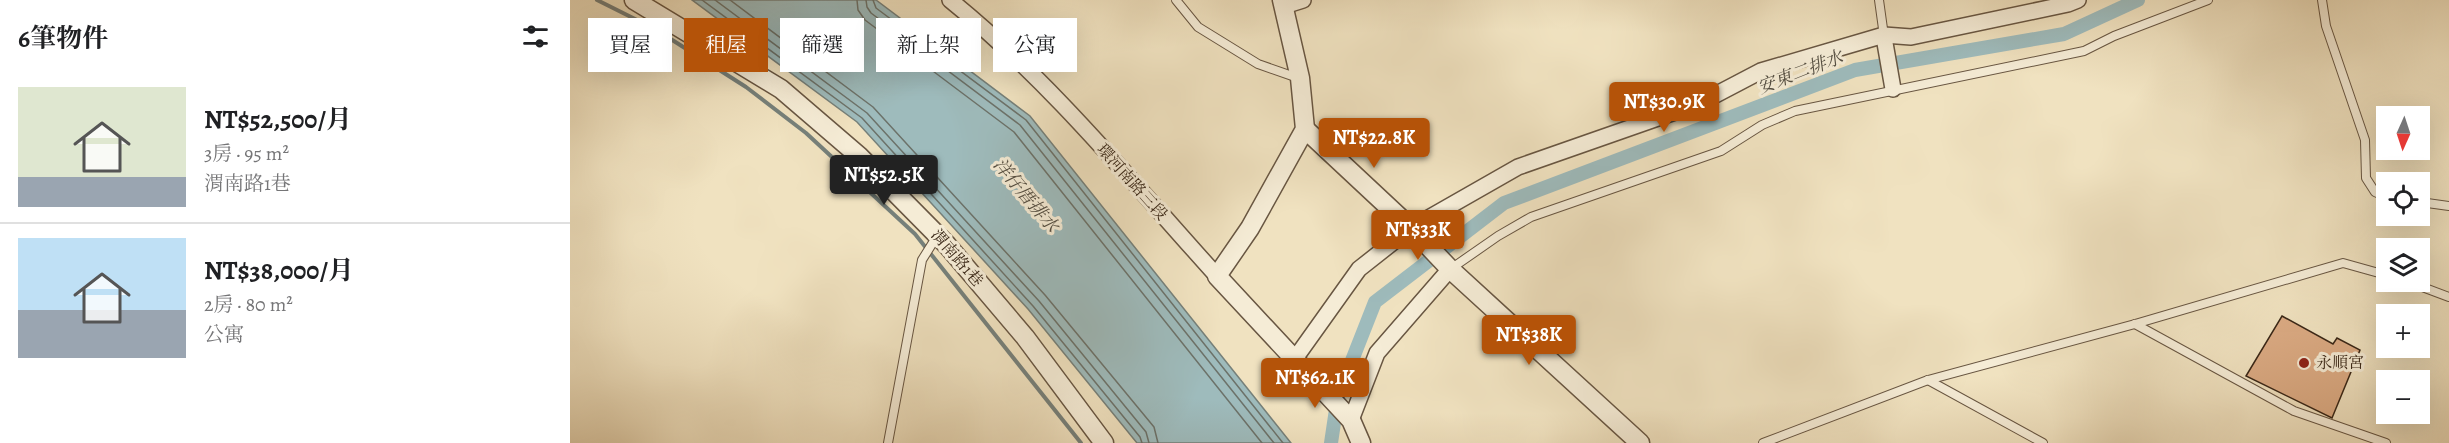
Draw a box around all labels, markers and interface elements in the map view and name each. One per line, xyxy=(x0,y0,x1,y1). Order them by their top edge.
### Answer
chip: 買屋 xyxy=(588,18,672,72)
chip: 租屋 xyxy=(684,18,768,72)
chip: 篩選 xyxy=(780,18,864,72)
chip: 新上架 xyxy=(876,18,981,72)
chip: 公寓 xyxy=(993,18,1077,72)
icon: filters xyxy=(519,20,552,53)
text: 6筆物件 xyxy=(18,21,108,56)
water label: 安東二排水 xyxy=(1754,44,1848,99)
pin: NT$30.9K xyxy=(1602,82,1726,133)
text: NT$30.9K xyxy=(1623,88,1705,115)
text: NT$52,500/月 xyxy=(204,102,352,137)
north arrow xyxy=(2376,106,2430,160)
map controls xyxy=(2376,106,2430,424)
icon: home xyxy=(66,111,138,183)
pin: NT$22.8K xyxy=(1312,118,1436,169)
text: NT$22.8K xyxy=(1333,124,1415,151)
street label: 環河南路三段 xyxy=(1092,139,1172,225)
text: 3房 · 95 m² xyxy=(204,140,289,167)
water label: 洋仔厝排水 xyxy=(988,153,1065,239)
pin: NT$52.5K xyxy=(822,155,946,206)
text: NT$52.5K xyxy=(844,161,924,188)
text: 渭南路1巷 xyxy=(204,170,291,197)
button: locate xyxy=(2376,172,2430,226)
pin: NT$33K xyxy=(1369,210,1467,261)
text: NT$33K xyxy=(1385,216,1451,243)
street label: 渭南路1巷 xyxy=(926,225,988,291)
button: layers xyxy=(2376,238,2430,292)
text: NT$38,000/月 xyxy=(204,253,354,288)
icon: home xyxy=(66,262,138,334)
text: 2房 · 80 m² xyxy=(204,291,293,318)
button: + xyxy=(2376,304,2430,358)
pin: NT$38K xyxy=(1480,315,1578,366)
text: 公寓 xyxy=(204,321,244,348)
text: NT$38K xyxy=(1496,321,1562,348)
place label: 永順宮 xyxy=(2316,352,2364,374)
marker: 永順宮 xyxy=(2297,356,2311,370)
pin: NT$62.1K xyxy=(1253,358,1377,409)
text: NT$62.1K xyxy=(1275,364,1355,391)
button: − xyxy=(2376,370,2430,424)

